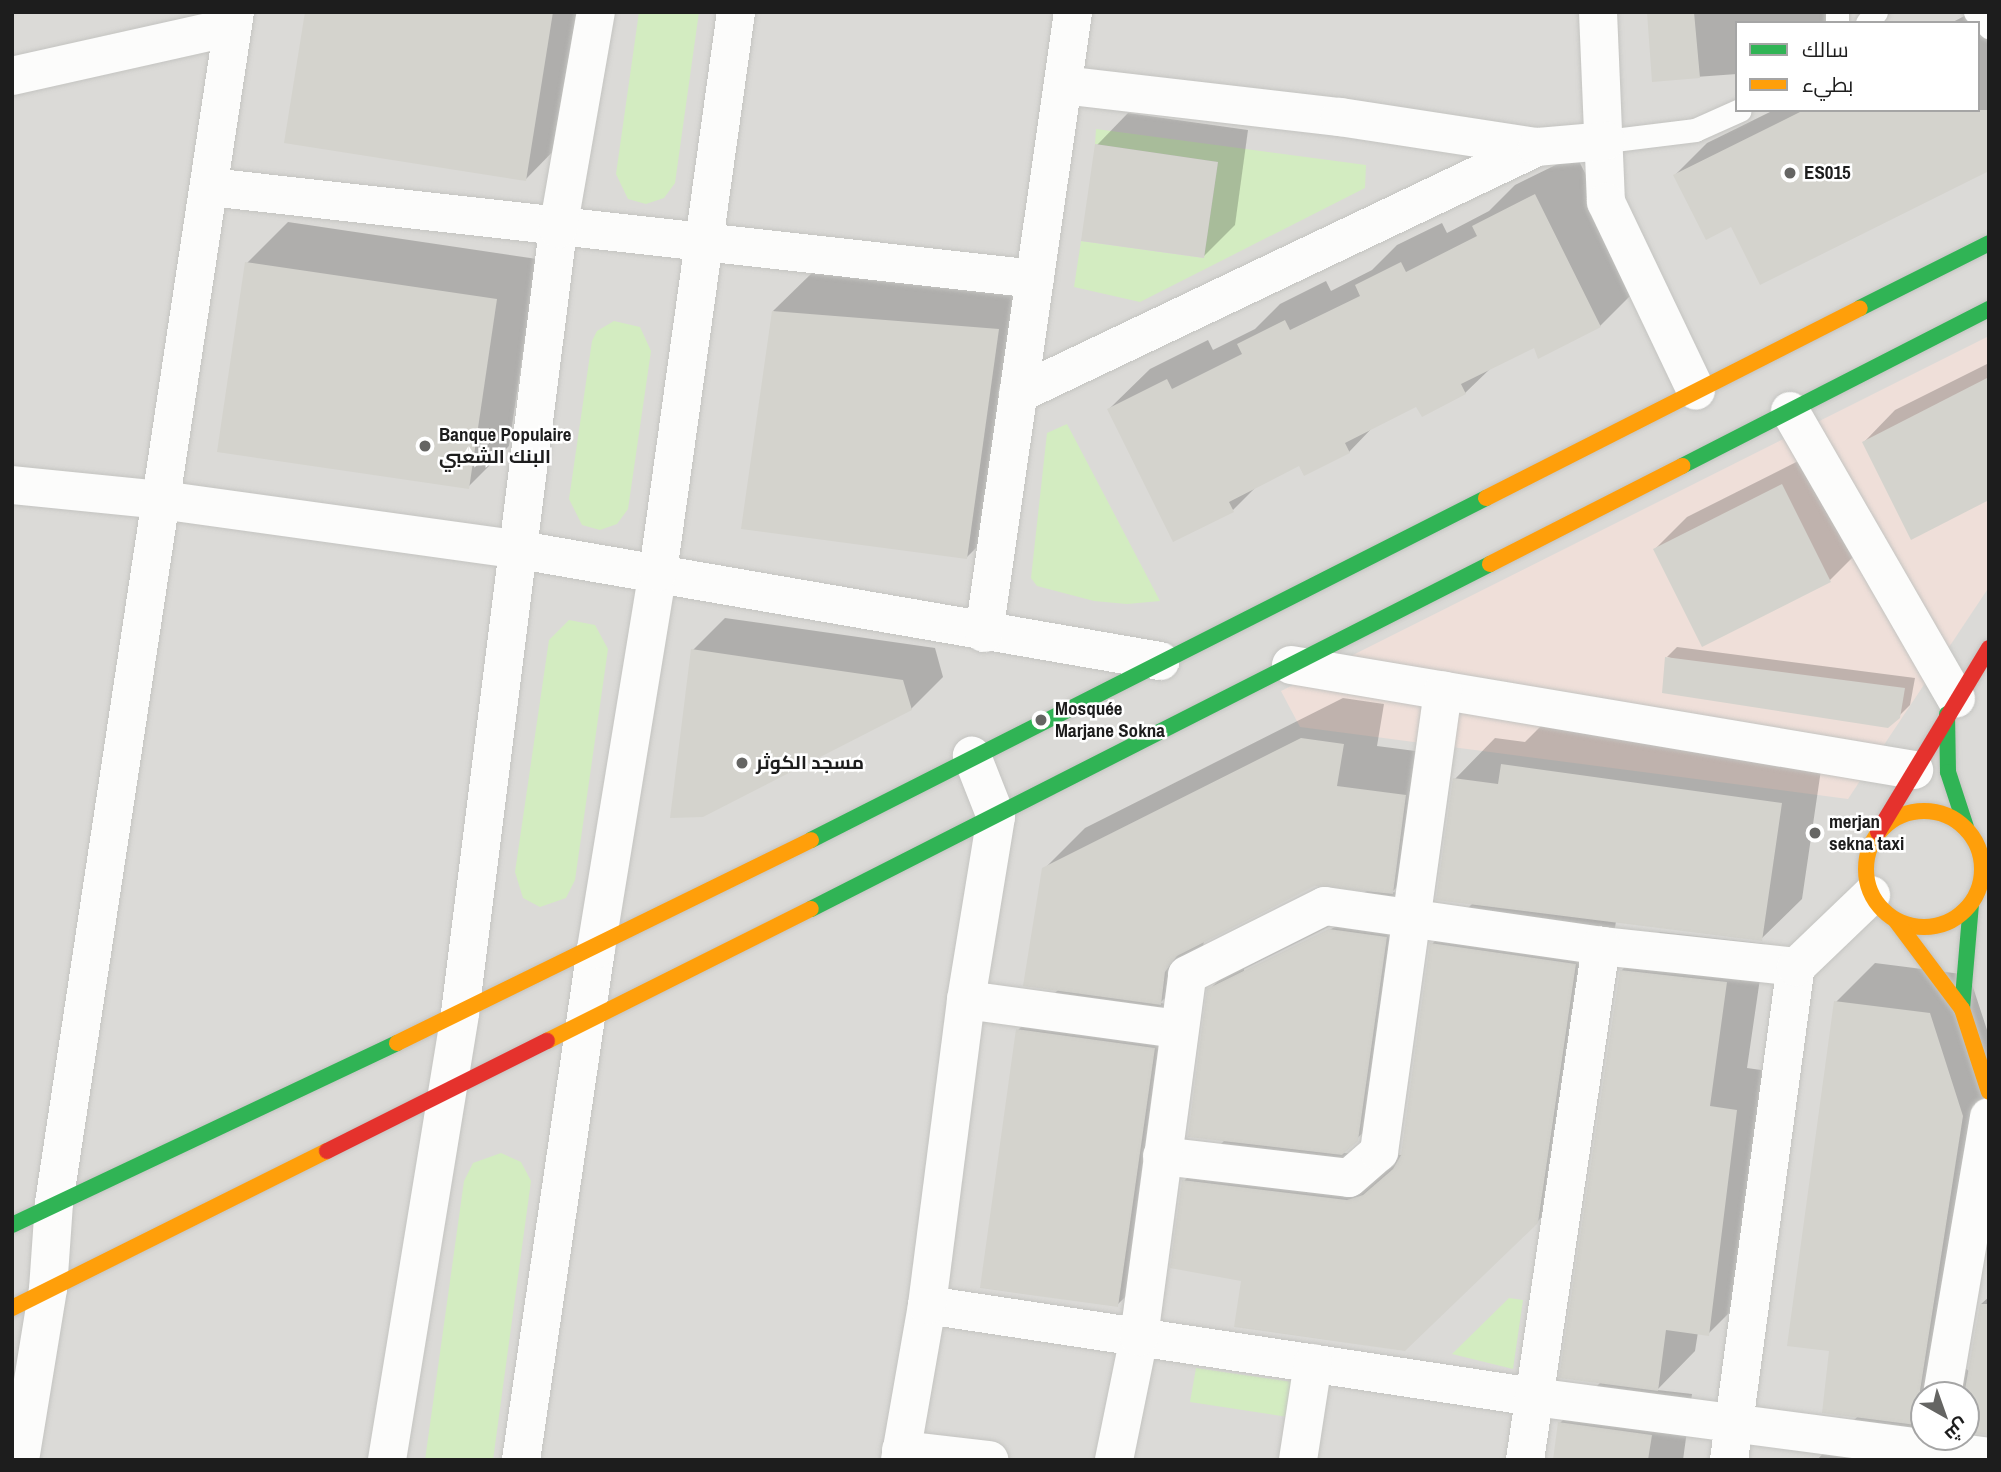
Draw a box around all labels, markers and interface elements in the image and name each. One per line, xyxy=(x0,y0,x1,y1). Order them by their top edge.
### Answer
legend xyxy=(1735,21,1980,112)
text: سالك xyxy=(1802,35,1849,64)
text: بطيء xyxy=(1802,70,1853,99)
place label: ES015 xyxy=(1804,162,1851,184)
marker: ES015 xyxy=(1782,165,1798,181)
place label: Banque Populaire البنك الشعبي xyxy=(439,424,571,468)
marker: Banque Populaire البنك الشعبي xyxy=(417,438,433,454)
place label: Mosquée Marjane Sokna xyxy=(1055,698,1165,742)
marker: Mosquée Marjane Sokna xyxy=(1033,712,1049,728)
place label: مسجد الكوثر xyxy=(756,752,864,774)
marker: مسجد الكوثر xyxy=(734,755,750,771)
place label: merjan sekna taxi xyxy=(1829,811,1904,855)
marker: merjan sekna taxi xyxy=(1807,825,1823,841)
north arrow xyxy=(1910,1381,1980,1451)
text: ش xyxy=(1940,1413,1975,1448)

